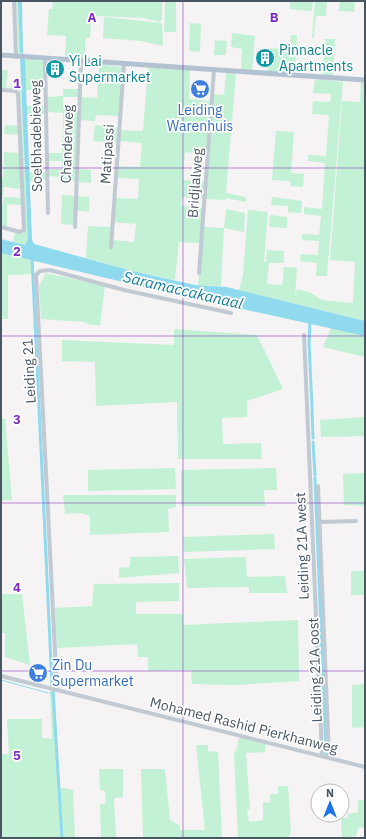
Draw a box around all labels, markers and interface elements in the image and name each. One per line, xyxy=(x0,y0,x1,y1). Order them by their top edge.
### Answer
text: A xyxy=(88,9,97,26)
text: B xyxy=(270,9,279,26)
place label: Pinnacle Apartments xyxy=(279,41,353,75)
building icon: Pinnacle Apartments xyxy=(254,47,276,69)
place label: Yi Lai Supermarket xyxy=(69,52,151,86)
building icon: Yi Lai Supermarket xyxy=(44,58,66,80)
text: 1 xyxy=(13,75,21,92)
supermarket icon: Leiding Warenhuis xyxy=(189,78,211,100)
street label: Soelbhadebieweg xyxy=(26,79,46,192)
place label: Leiding Warenhuis xyxy=(167,101,234,135)
street label: Chanderweg xyxy=(57,104,77,184)
street label: Matipassi xyxy=(96,123,118,185)
street label: Bridjlalweg xyxy=(184,147,206,219)
text: 2 xyxy=(13,243,21,260)
water label: Saramaccakanaal xyxy=(121,267,245,313)
street label: Leiding 21 xyxy=(18,338,40,404)
text: 3 xyxy=(13,411,21,428)
street label: Leiding 21A west xyxy=(291,492,313,600)
text: 4 xyxy=(13,579,21,596)
street label: Leiding 21A oost xyxy=(304,617,326,723)
place label: Zin Du Supermarket xyxy=(52,656,134,690)
supermarket icon: Zin Du Supermarket xyxy=(27,662,49,684)
street label: Mohamed Rashid Pierkhanweg xyxy=(148,693,341,757)
text: 5 xyxy=(13,747,21,764)
north arrow xyxy=(310,783,350,823)
text: N xyxy=(326,786,334,800)

